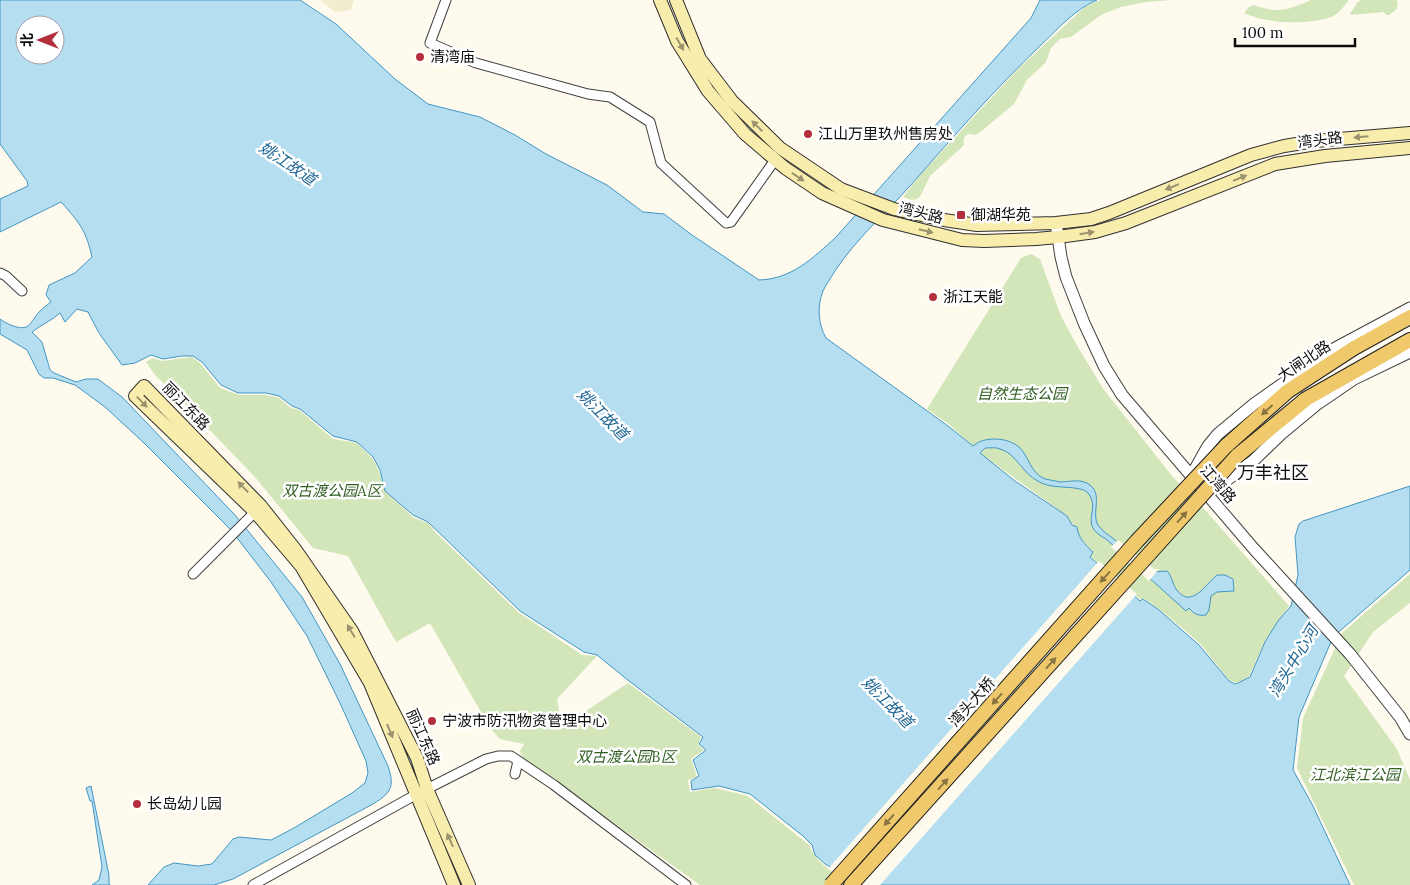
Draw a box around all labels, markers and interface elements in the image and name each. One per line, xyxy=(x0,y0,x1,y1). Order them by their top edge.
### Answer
north arrow xyxy=(15,15,65,65)
scale bar xyxy=(1235,15,1355,47)
text: 100 m xyxy=(1242,23,1283,42)
text: 北 xyxy=(18,33,36,47)
one-way arrow xyxy=(675,38,684,51)
place label: 清湾庙 xyxy=(430,47,475,66)
marker: 清湾庙 xyxy=(414,51,426,63)
one-way arrow xyxy=(751,120,763,132)
place label: 江山万里玖州售房处 xyxy=(818,124,953,143)
street label: 湾头路 xyxy=(1296,127,1343,152)
marker: 江山万里玖州售房处 xyxy=(802,128,814,140)
one-way arrow xyxy=(1353,133,1369,141)
water label: 姚江故道 xyxy=(256,137,322,190)
one-way arrow xyxy=(792,172,805,182)
one-way arrow xyxy=(1233,174,1248,182)
one-way arrow xyxy=(1165,184,1179,192)
street label: 湾头路 xyxy=(897,198,945,227)
place label: 御湖华苑 xyxy=(971,205,1031,224)
marker: 御湖华苑 xyxy=(955,209,967,221)
one-way arrow xyxy=(918,228,933,236)
one-way arrow xyxy=(1079,229,1095,237)
place label: 浙江天能 xyxy=(943,287,1003,306)
marker: 浙江天能 xyxy=(927,291,939,303)
street label: 大闸北路 xyxy=(1274,336,1334,385)
street label: 丽江东路 xyxy=(159,377,214,434)
water label: 姚江故道 xyxy=(573,384,634,445)
park label: 自然生态公园 xyxy=(977,384,1069,403)
one-way arrow xyxy=(136,396,147,408)
one-way arrow xyxy=(1261,404,1273,416)
street label: 江湾路 xyxy=(1196,460,1240,507)
district label: 万丰社区 xyxy=(1237,461,1309,484)
one-way arrow xyxy=(237,481,249,493)
park label: 双古渡公园A区 xyxy=(282,481,384,500)
one-way arrow xyxy=(1176,512,1188,524)
one-way arrow xyxy=(1099,571,1111,583)
water label: 湾头中心河 xyxy=(1264,619,1324,700)
one-way arrow xyxy=(346,624,355,637)
one-way arrow xyxy=(1045,657,1057,669)
water label: 姚江故道 xyxy=(858,672,919,733)
street label: 湾头大桥 xyxy=(944,673,999,730)
one-way arrow xyxy=(991,692,1003,704)
street label: 丽江东路 xyxy=(403,706,444,768)
place label: 宁波市防汛物资管理中心 xyxy=(442,711,607,730)
marker: 宁波市防汛物资管理中心 xyxy=(426,715,438,727)
one-way arrow xyxy=(387,724,395,738)
park label: 双古渡公园B区 xyxy=(576,747,678,766)
park label: 江北滨江公园 xyxy=(1310,765,1402,784)
one-way arrow xyxy=(937,777,948,790)
place label: 长岛幼儿园 xyxy=(147,794,222,813)
marker: 长岛幼儿园 xyxy=(131,798,143,810)
one-way arrow xyxy=(884,814,895,826)
one-way arrow xyxy=(445,833,453,847)

